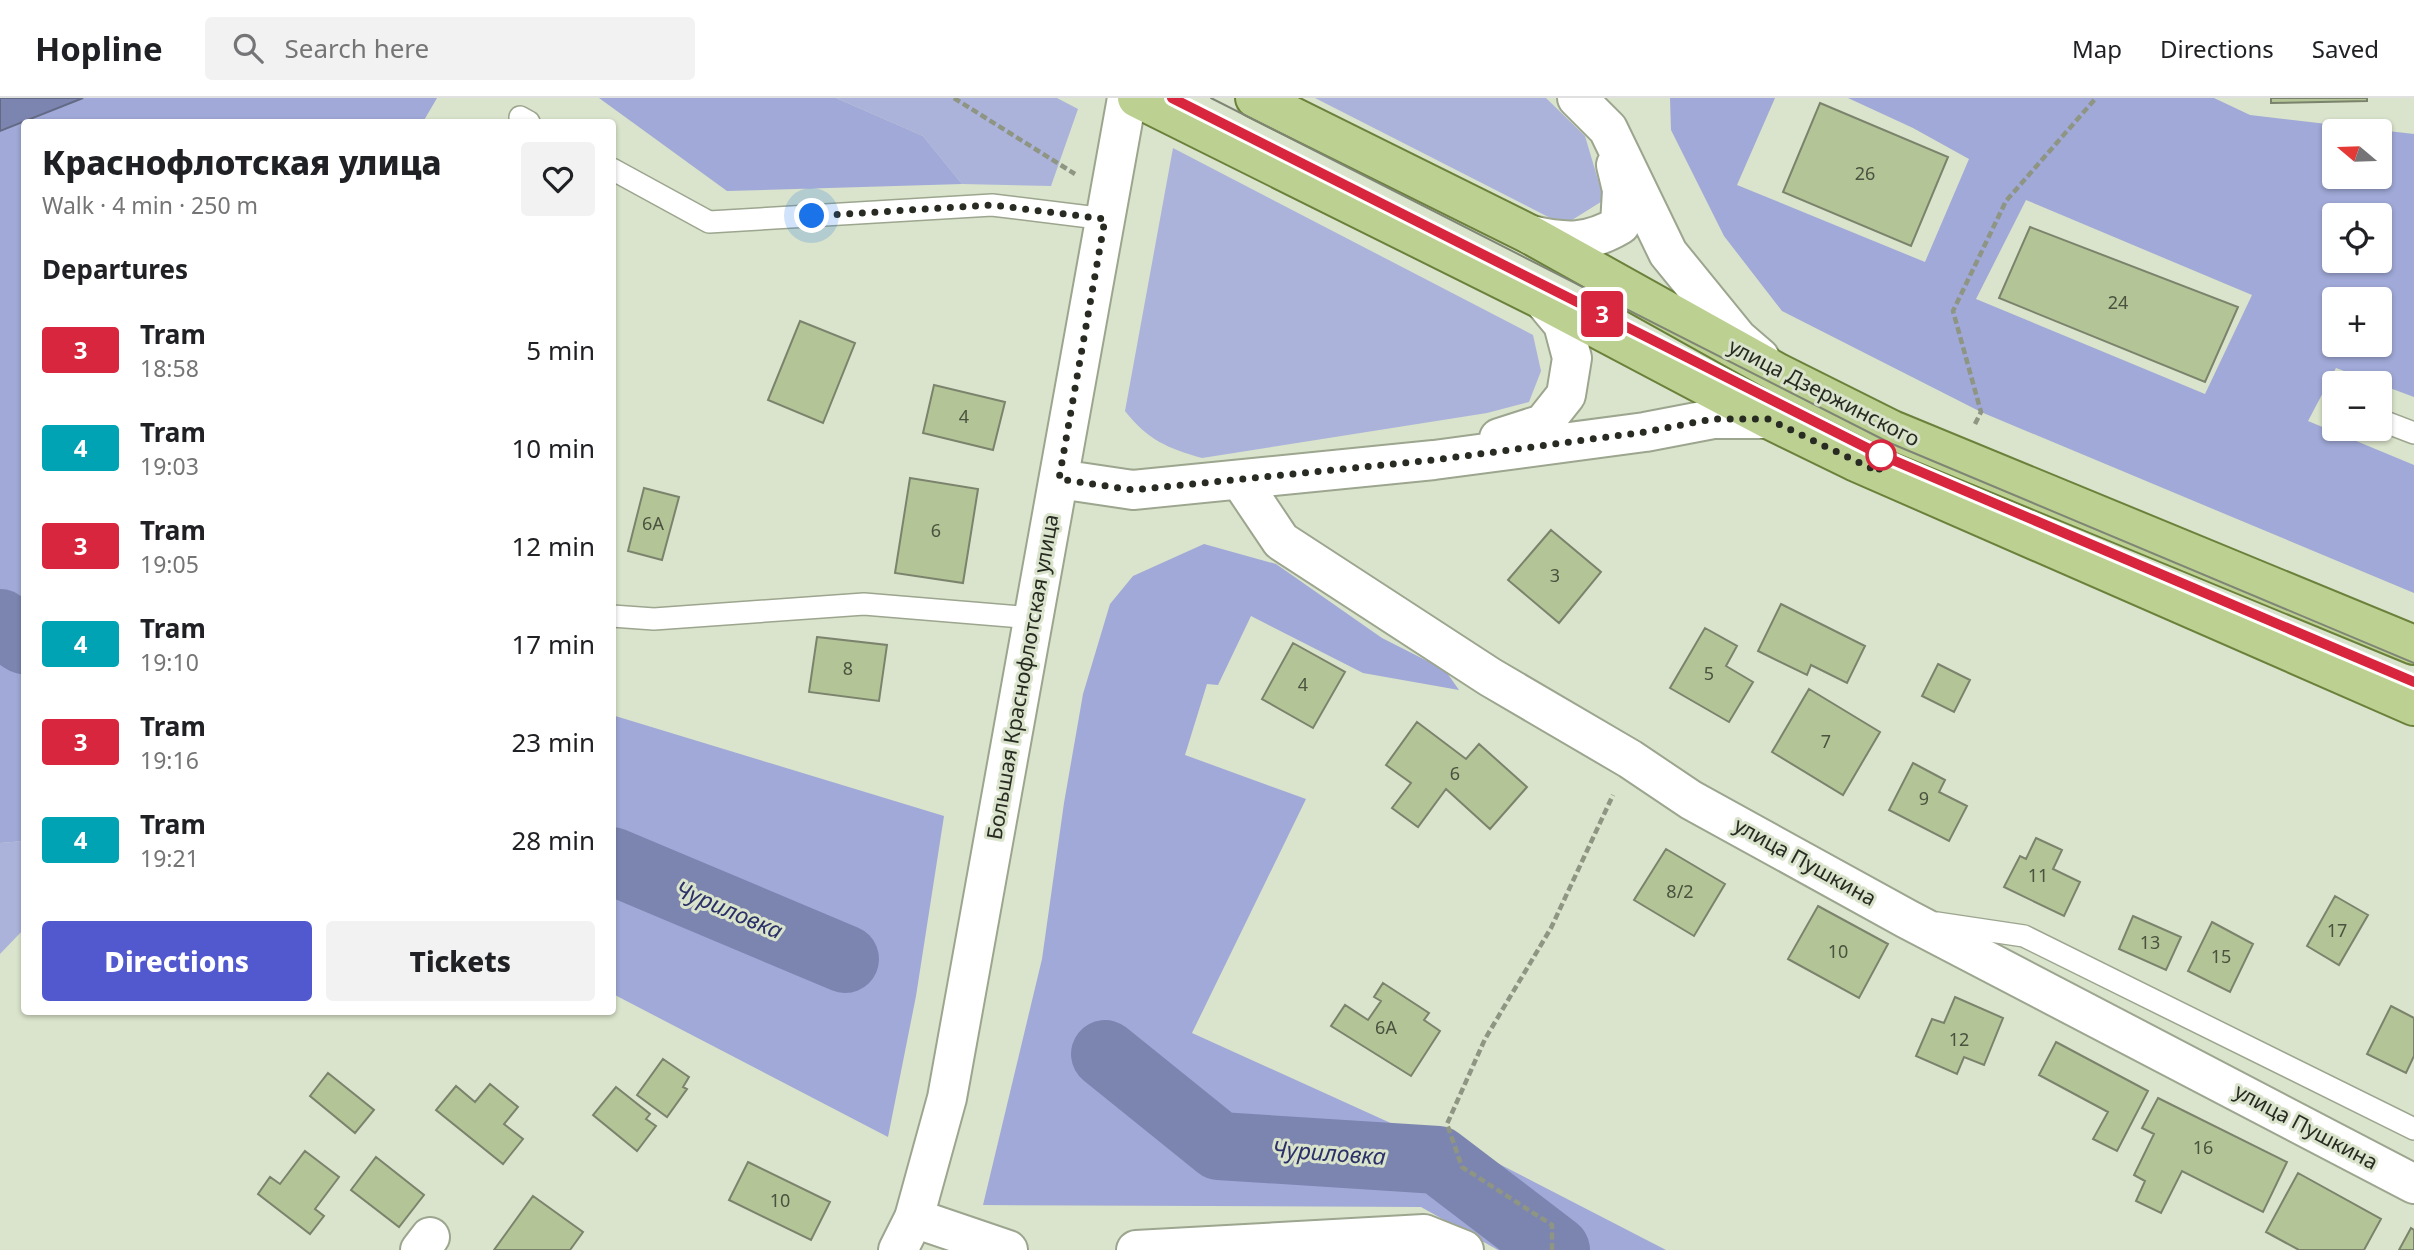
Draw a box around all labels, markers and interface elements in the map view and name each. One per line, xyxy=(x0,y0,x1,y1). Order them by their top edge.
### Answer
search box xyxy=(205,17,695,80)
text: Hopline xyxy=(35,26,163,71)
icon: search xyxy=(229,29,267,67)
text: Search here xyxy=(285,30,429,66)
text: Map xyxy=(2072,32,2122,65)
text: Directions xyxy=(2160,32,2274,65)
text: Saved xyxy=(2312,32,2379,65)
north arrow xyxy=(2322,119,2392,189)
map controls xyxy=(2322,119,2392,441)
text: Краснофлотская улица xyxy=(42,140,442,185)
button: heart xyxy=(521,142,595,216)
house number: 26 xyxy=(1855,161,1875,185)
text: Walk · 4 min · 250 m xyxy=(42,189,258,221)
your location xyxy=(794,198,829,233)
button: locate xyxy=(2322,203,2392,273)
text: Departures xyxy=(42,251,188,287)
button: + xyxy=(2322,287,2392,357)
house number: 24 xyxy=(2108,290,2128,314)
line badge: 3 xyxy=(1579,291,1625,337)
text: 3 xyxy=(1595,297,1609,330)
text: Tram xyxy=(140,316,206,352)
text: 5 min xyxy=(526,332,595,368)
street label: улица Дзержинского xyxy=(1724,332,1925,453)
text: 3 xyxy=(74,333,87,366)
text: 18:58 xyxy=(140,352,199,384)
button: − xyxy=(2322,371,2392,441)
house number: 4 xyxy=(959,404,969,428)
text: Tram xyxy=(140,414,206,450)
text: 10 min xyxy=(511,430,595,466)
text: 4 xyxy=(74,431,87,464)
unlabelled marker xyxy=(1866,440,1896,470)
text: 19:03 xyxy=(140,450,199,482)
house number: 6А xyxy=(642,511,664,535)
text: Tram xyxy=(140,512,206,548)
street label: Большая Краснофлотская улица xyxy=(980,512,1064,842)
house number: 6 xyxy=(931,518,941,542)
text: 12 min xyxy=(511,528,595,564)
text: 3 xyxy=(74,529,87,562)
text: 19:05 xyxy=(140,548,199,580)
house number: 3 xyxy=(1550,563,1560,587)
text: Tram xyxy=(140,610,206,646)
text: 17 min xyxy=(511,626,595,662)
text: 4 xyxy=(74,627,87,660)
text: 19:10 xyxy=(140,646,199,678)
house number: 8 xyxy=(843,656,853,680)
house number: 5 xyxy=(1704,661,1714,685)
house number: 4 xyxy=(1298,672,1308,696)
text: Tram xyxy=(140,708,206,744)
text: 23 min xyxy=(511,724,595,760)
text: 3 xyxy=(74,725,87,758)
house number: 7 xyxy=(1821,729,1831,753)
text: 19:16 xyxy=(140,744,199,776)
house number: 6 xyxy=(1450,761,1460,785)
house number: 9 xyxy=(1919,786,1929,810)
text: Tram xyxy=(140,806,206,842)
street label: улица Пушкина xyxy=(1729,810,1882,912)
text: 28 min xyxy=(511,822,595,858)
text: 4 xyxy=(74,823,87,856)
text: 19:21 xyxy=(140,842,199,874)
house number: 11 xyxy=(2028,863,2048,887)
water label: Чуриловка xyxy=(671,872,788,946)
house number: 8/2 xyxy=(1666,879,1694,903)
house number: 17 xyxy=(2327,918,2347,942)
button: Directions xyxy=(42,921,312,1001)
button: Tickets xyxy=(326,921,595,1001)
house number: 13 xyxy=(2140,930,2160,954)
house number: 10 xyxy=(1828,939,1848,963)
house number: 15 xyxy=(2211,944,2231,968)
house number: 6А xyxy=(1375,1015,1397,1039)
house number: 12 xyxy=(1949,1027,1969,1051)
street label: улица Пушкина xyxy=(2230,1077,2383,1176)
water label: Чуриловка xyxy=(1271,1132,1387,1172)
house number: 16 xyxy=(2193,1135,2213,1159)
house number: 10 xyxy=(770,1188,790,1212)

